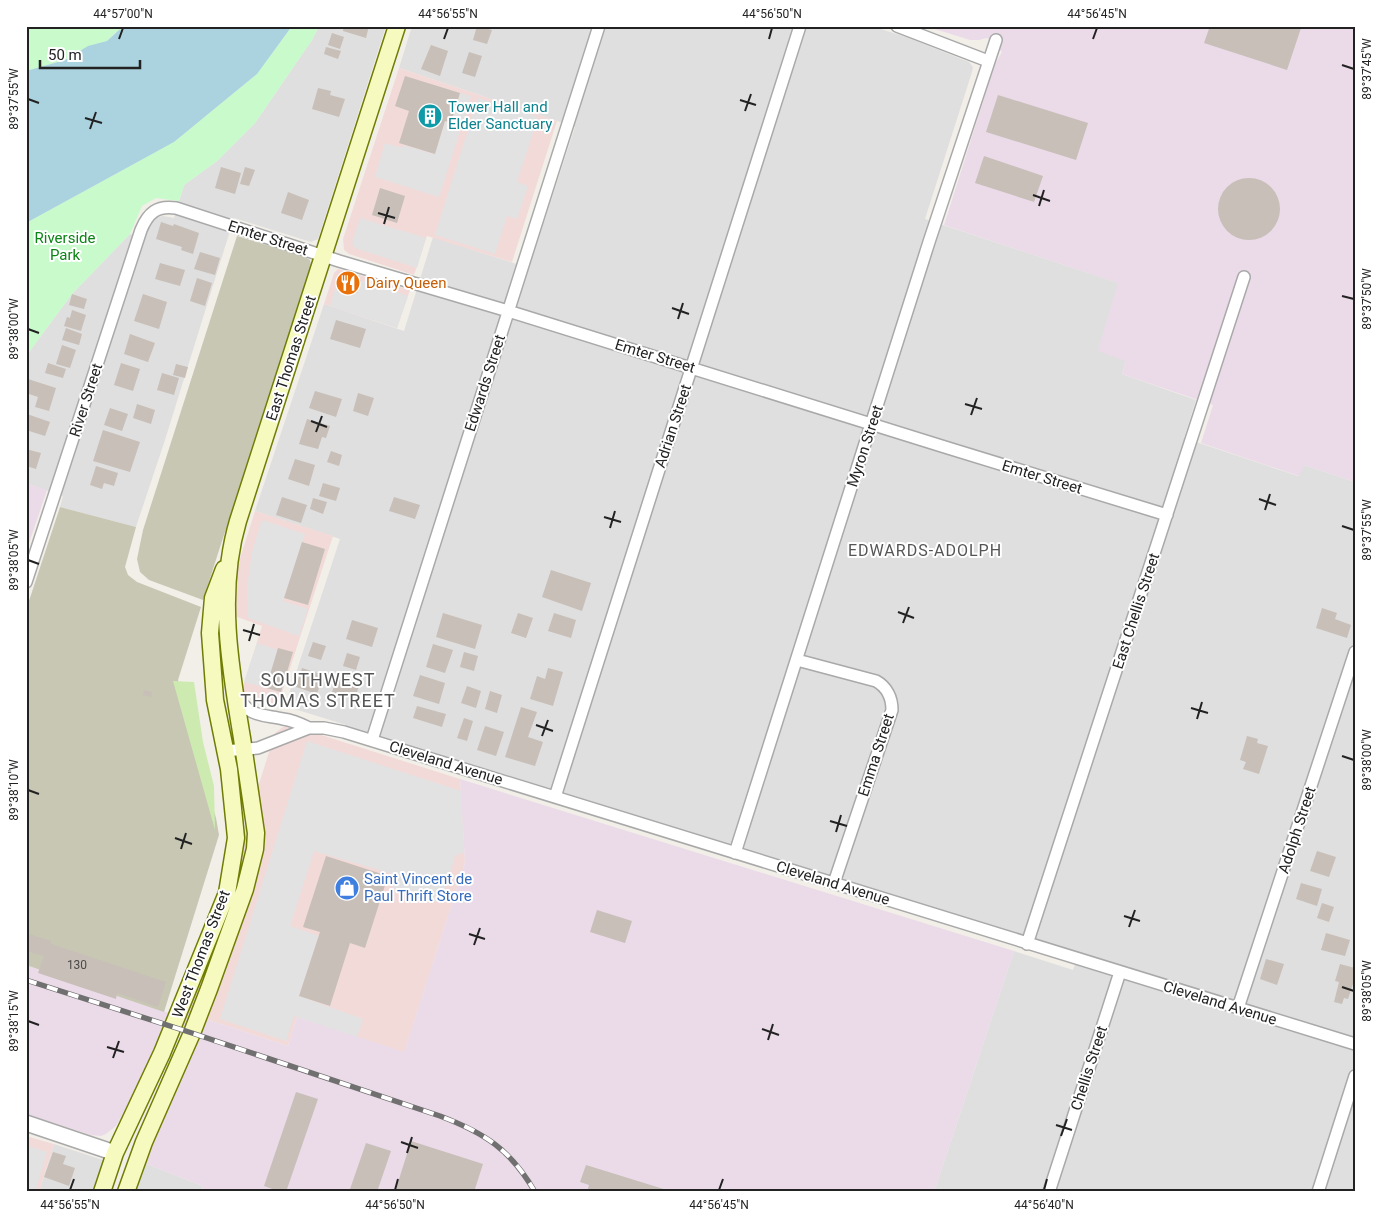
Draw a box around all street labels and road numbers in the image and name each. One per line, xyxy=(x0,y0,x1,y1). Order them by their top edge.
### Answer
street label: Emter Street xyxy=(226,217,310,259)
street label: East Thomas Street xyxy=(262,293,320,423)
street label: Edwards Street xyxy=(461,332,509,434)
street label: Emter Street xyxy=(613,335,697,377)
street label: River Street xyxy=(66,361,106,439)
street label: Adrian Street xyxy=(651,382,695,470)
street label: Myron Street xyxy=(843,403,887,489)
street label: Emter Street xyxy=(1000,456,1084,498)
street label: East Chellis Street xyxy=(1109,551,1163,671)
street label: Emma Street xyxy=(854,711,898,799)
street label: Cleveland Avenue xyxy=(387,737,505,789)
street label: Adolph Street xyxy=(1274,784,1320,876)
street label: Cleveland Avenue xyxy=(774,857,892,909)
street label: West Thomas Street xyxy=(168,888,234,1020)
street label: Cleveland Avenue xyxy=(1161,977,1279,1029)
street label: Chellis Street xyxy=(1067,1023,1111,1113)

